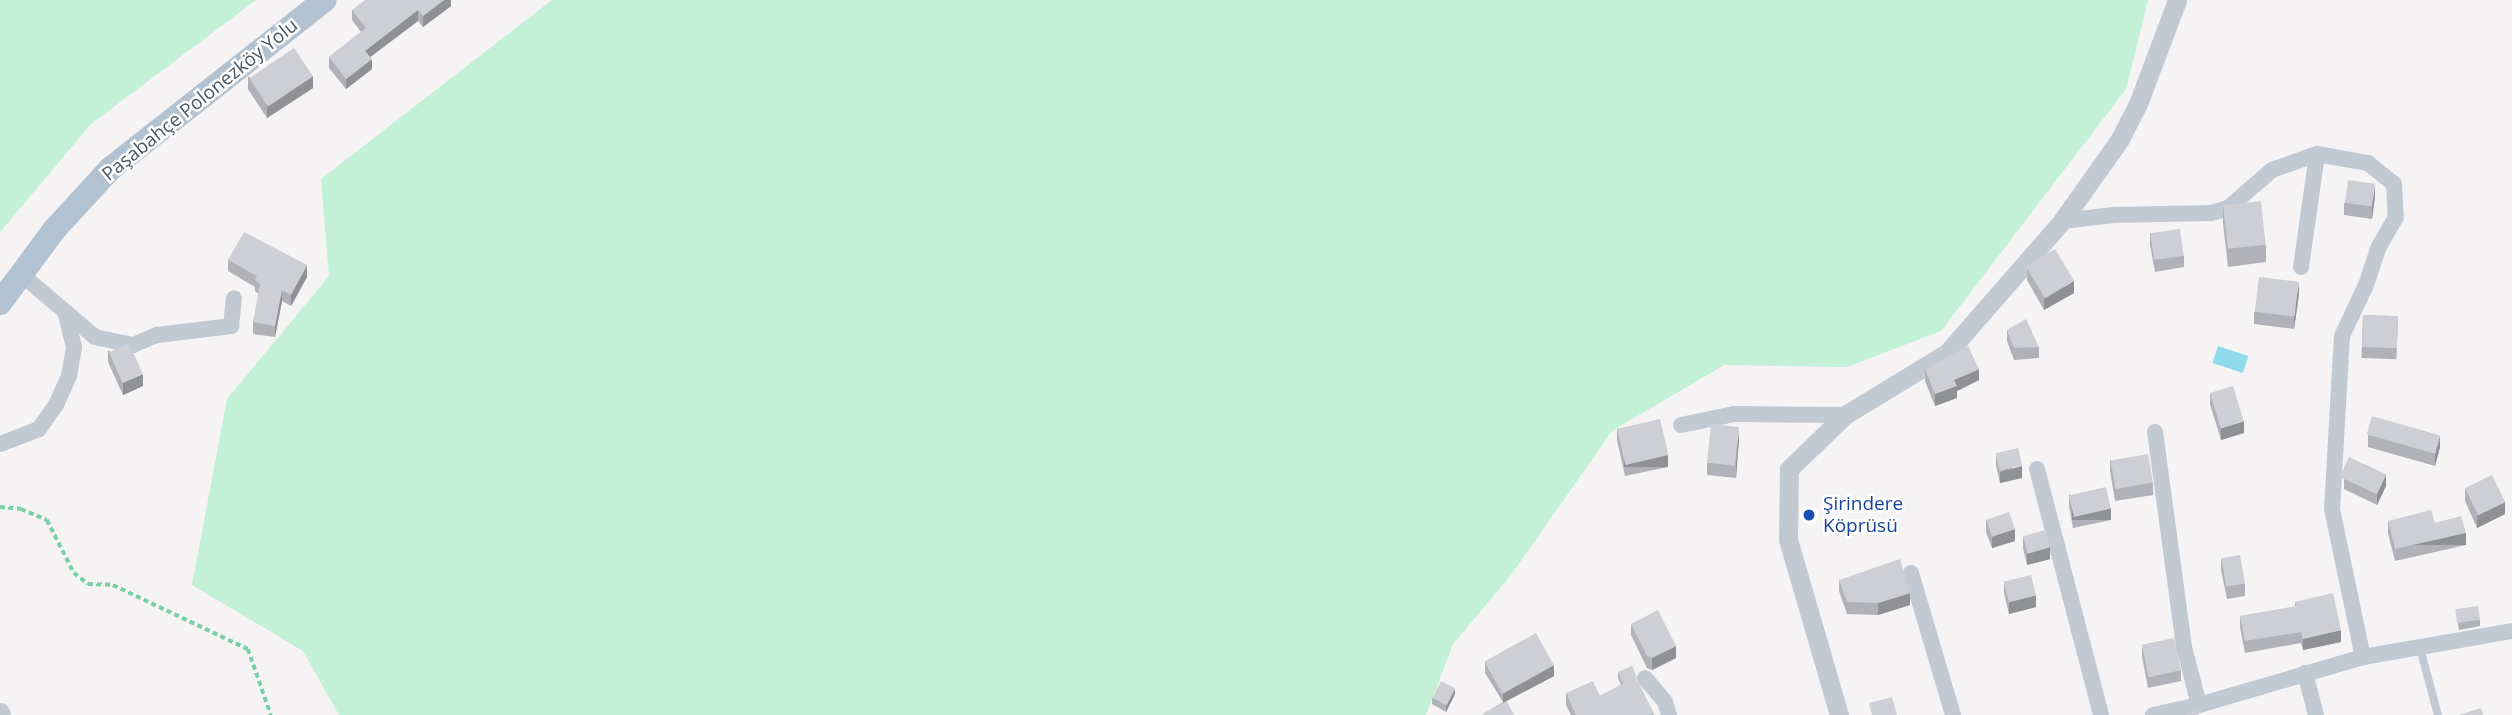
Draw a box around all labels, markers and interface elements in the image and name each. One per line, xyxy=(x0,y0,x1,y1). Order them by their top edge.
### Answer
street label: Paşabahçe Polonezköy Yolu xyxy=(98,14,302,186)
place label: Şirindere Köprüsü xyxy=(1823,493,1903,537)
marker: Şirindere Köprüsü xyxy=(1801,507,1817,523)

